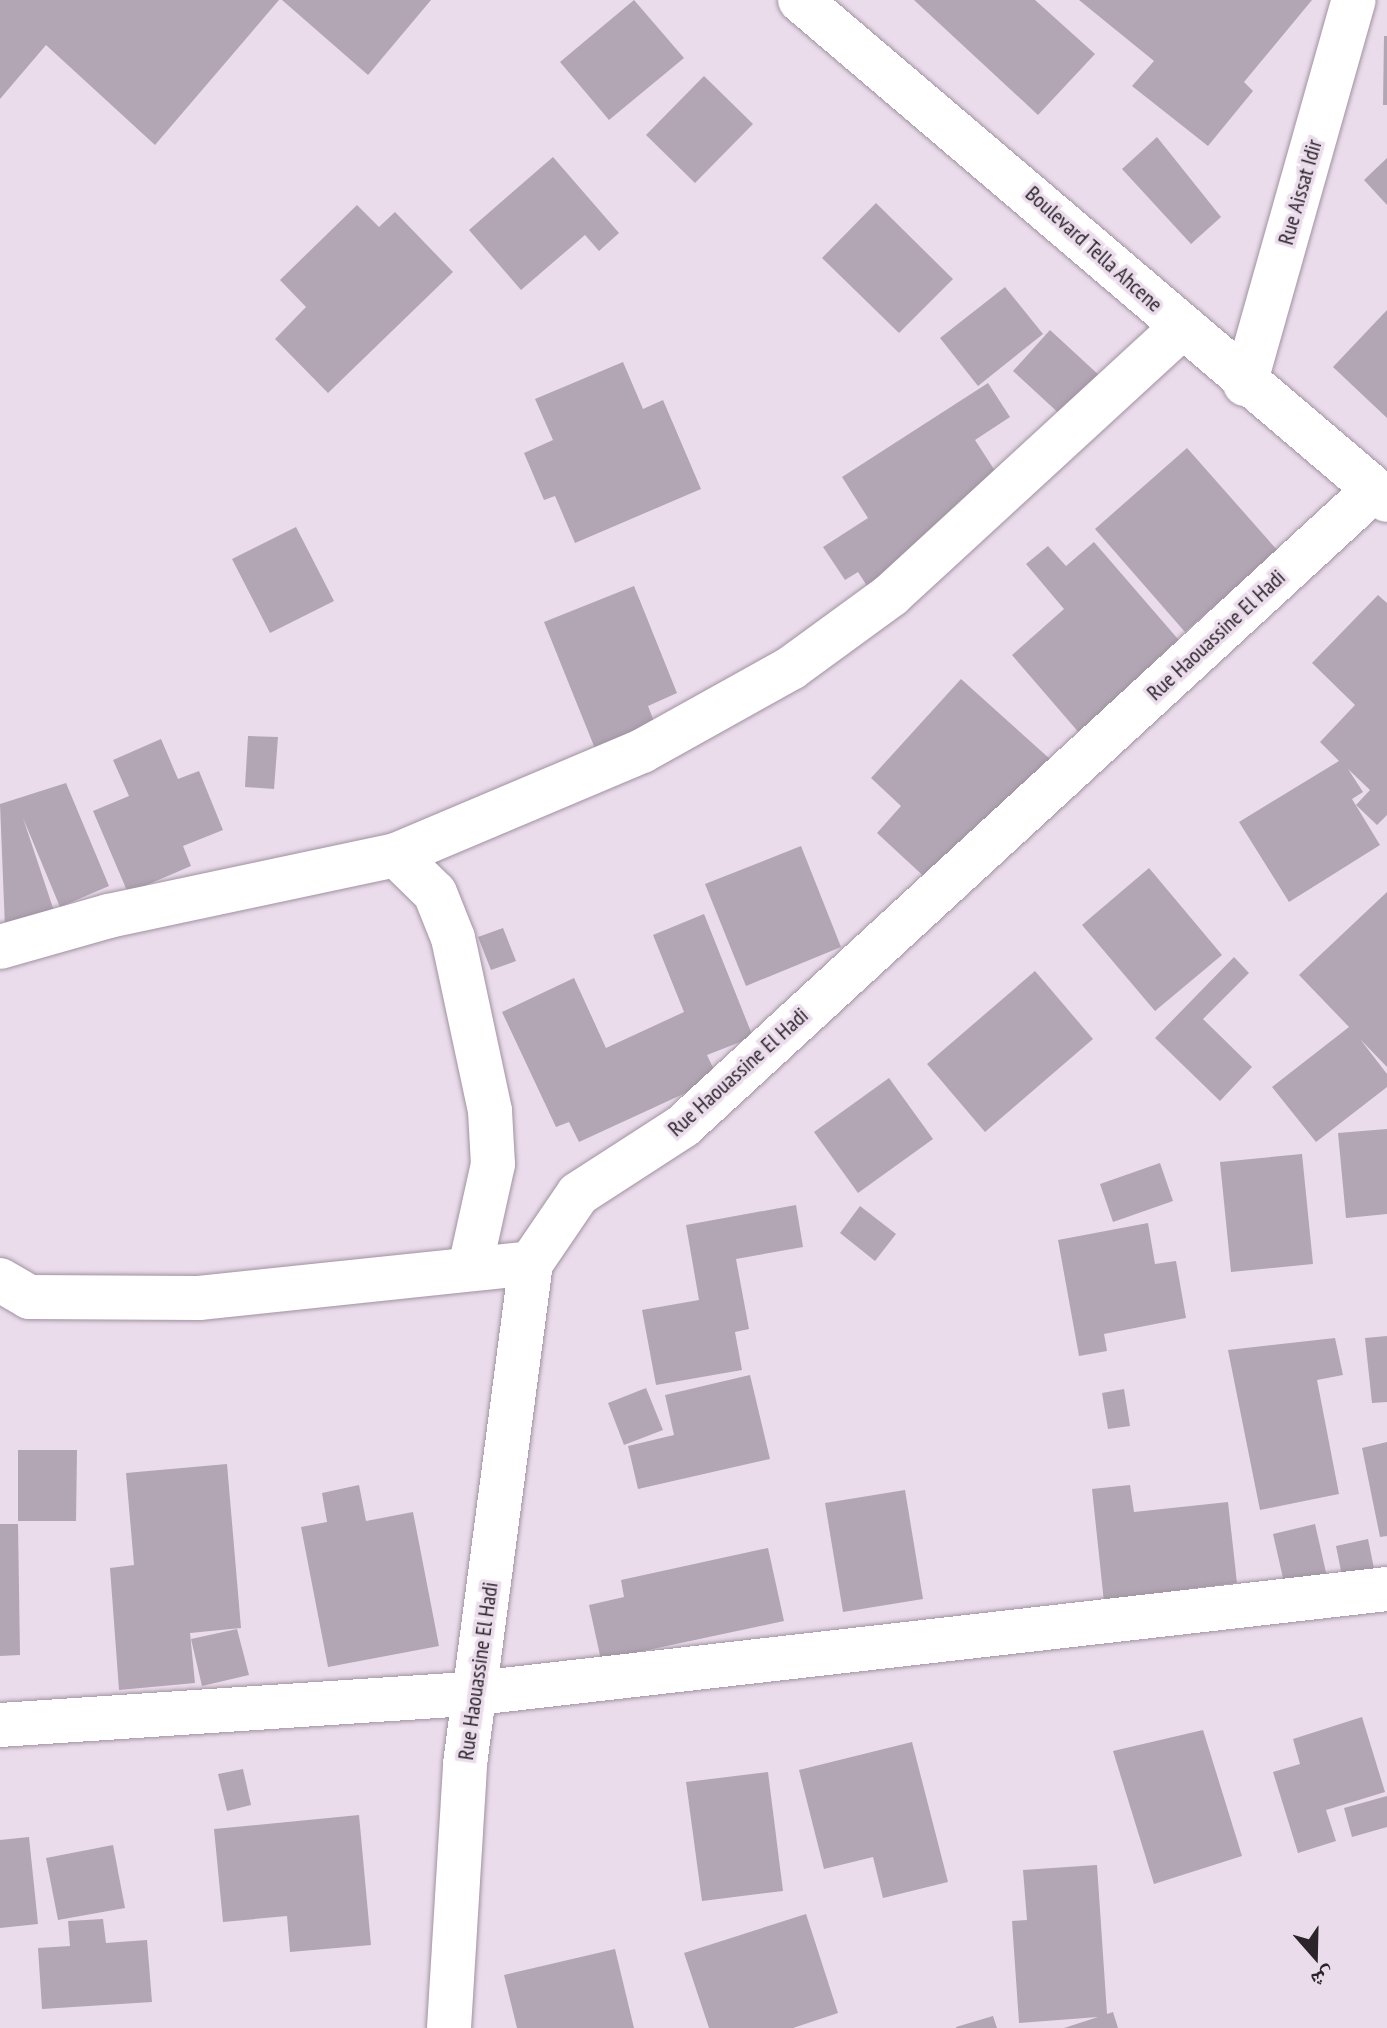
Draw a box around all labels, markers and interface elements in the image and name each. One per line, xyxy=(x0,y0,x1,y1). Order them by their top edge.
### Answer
street label: Rue Aissat Idir xyxy=(1272,136,1328,248)
street label: Boulevard Tella Ahcene xyxy=(1020,180,1168,318)
street label: Rue Haouassine El Hadi xyxy=(1141,564,1291,706)
street label: Rue Haouassine El Hadi xyxy=(662,1002,814,1142)
street label: Rue Haouassine El Hadi xyxy=(452,1580,504,1762)
north arrow xyxy=(1275,1916,1355,1996)
text: ش xyxy=(1307,1961,1339,1996)

